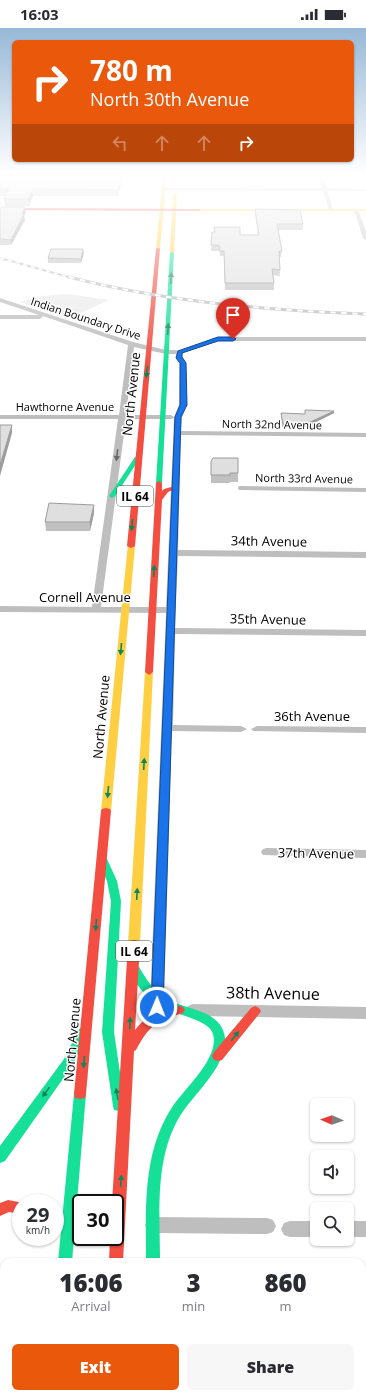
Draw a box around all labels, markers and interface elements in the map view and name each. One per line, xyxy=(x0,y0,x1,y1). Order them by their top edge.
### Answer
text: 16:03 xyxy=(20,4,59,24)
text: 780 m xyxy=(90,51,173,89)
icon: right xyxy=(24,56,76,108)
text: North 30th Avenue xyxy=(90,87,249,111)
icon: left xyxy=(109,132,131,154)
icon: ahead xyxy=(151,132,173,154)
icon: ahead xyxy=(193,132,215,154)
icon: right xyxy=(235,132,257,154)
one-way arrow xyxy=(167,272,174,284)
street label: Indian Boundary Drive xyxy=(29,293,143,343)
pin xyxy=(216,298,250,339)
icon: arrive xyxy=(222,304,244,326)
one-way arrow xyxy=(164,323,171,335)
street label: North Avenue xyxy=(118,351,144,437)
one-way arrow xyxy=(144,366,151,378)
street label: Hawthorne Avenue xyxy=(16,399,114,414)
street label: North 32nd Avenue xyxy=(222,416,322,432)
one-way arrow xyxy=(114,449,120,461)
street label: North 33rd Avenue xyxy=(255,470,353,486)
road number: IL 64 xyxy=(117,486,153,506)
one-way arrow xyxy=(129,519,136,531)
street label: 34th Avenue xyxy=(231,531,307,551)
one-way arrow xyxy=(151,565,158,577)
street label: Cornell Avenue xyxy=(39,588,131,606)
street label: 35th Avenue xyxy=(230,609,306,629)
one-way arrow xyxy=(117,643,124,655)
street label: North Avenue xyxy=(88,674,114,760)
street label: 36th Avenue xyxy=(274,707,350,725)
one-way arrow xyxy=(140,758,147,770)
one-way arrow xyxy=(105,786,111,798)
street label: 37th Avenue xyxy=(278,843,354,863)
one-way arrow xyxy=(133,888,140,900)
one-way arrow xyxy=(92,919,99,931)
road number: IL 64 xyxy=(116,941,152,961)
street label: 38th Avenue xyxy=(226,981,320,1005)
position arrow xyxy=(136,986,178,1028)
street label: North Avenue xyxy=(59,997,85,1083)
one-way arrow xyxy=(127,1016,133,1029)
one-way arrow xyxy=(230,1030,239,1041)
one-way arrow xyxy=(80,1056,87,1068)
one-way arrow xyxy=(42,1087,50,1098)
one-way arrow xyxy=(114,1088,120,1100)
north arrow xyxy=(310,1098,354,1142)
map controls xyxy=(310,1098,354,1246)
button: sound xyxy=(310,1150,354,1194)
one-way arrow xyxy=(118,1174,124,1187)
speed limit sign: 30 xyxy=(72,1194,124,1246)
text: 29 xyxy=(27,1201,49,1228)
button: search xyxy=(310,1202,354,1246)
text: km/h xyxy=(26,1223,50,1237)
text: 16:06 xyxy=(59,1266,123,1299)
text: 3 xyxy=(186,1266,201,1299)
text: 860 xyxy=(264,1266,307,1299)
text: Arrival xyxy=(71,1297,110,1315)
text: min xyxy=(182,1297,205,1315)
text: m xyxy=(280,1297,292,1315)
button: Exit xyxy=(12,1344,179,1390)
button: Share xyxy=(187,1344,354,1390)

